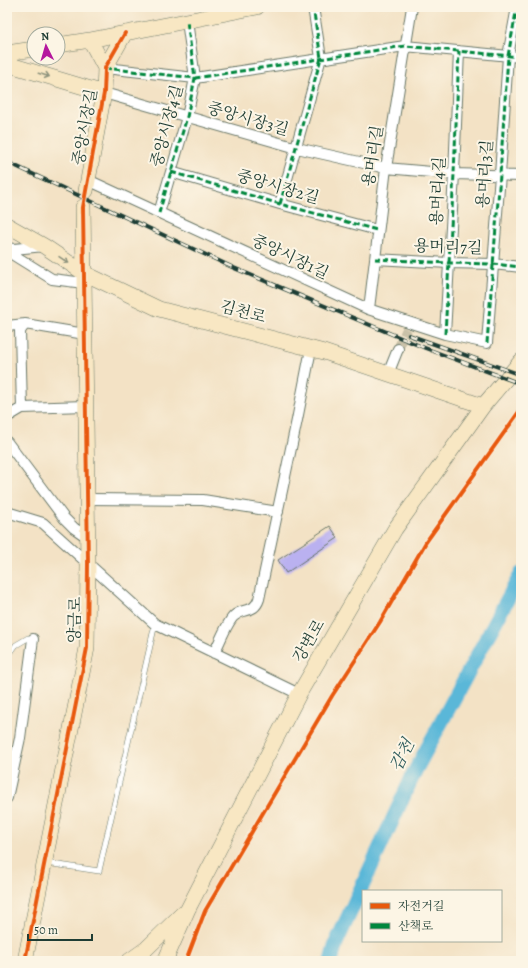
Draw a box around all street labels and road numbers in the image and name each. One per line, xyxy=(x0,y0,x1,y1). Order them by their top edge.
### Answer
street label: 중앙시장4길 xyxy=(145,82,189,170)
street label: 중앙시장길 xyxy=(67,87,103,167)
street label: 중앙시장3길 xyxy=(205,97,291,141)
street label: 용머리길 xyxy=(357,124,389,188)
street label: 용머리3길 xyxy=(472,139,498,209)
street label: 용머리4길 xyxy=(425,156,451,226)
street label: 중앙시장2길 xyxy=(234,165,322,209)
street label: 중앙시장1길 xyxy=(248,230,332,284)
street label: 용머리7길 xyxy=(413,235,483,259)
street label: 김천로 xyxy=(218,295,269,329)
street label: 양금로 xyxy=(64,596,86,643)
street label: 강변로 xyxy=(288,615,330,667)

